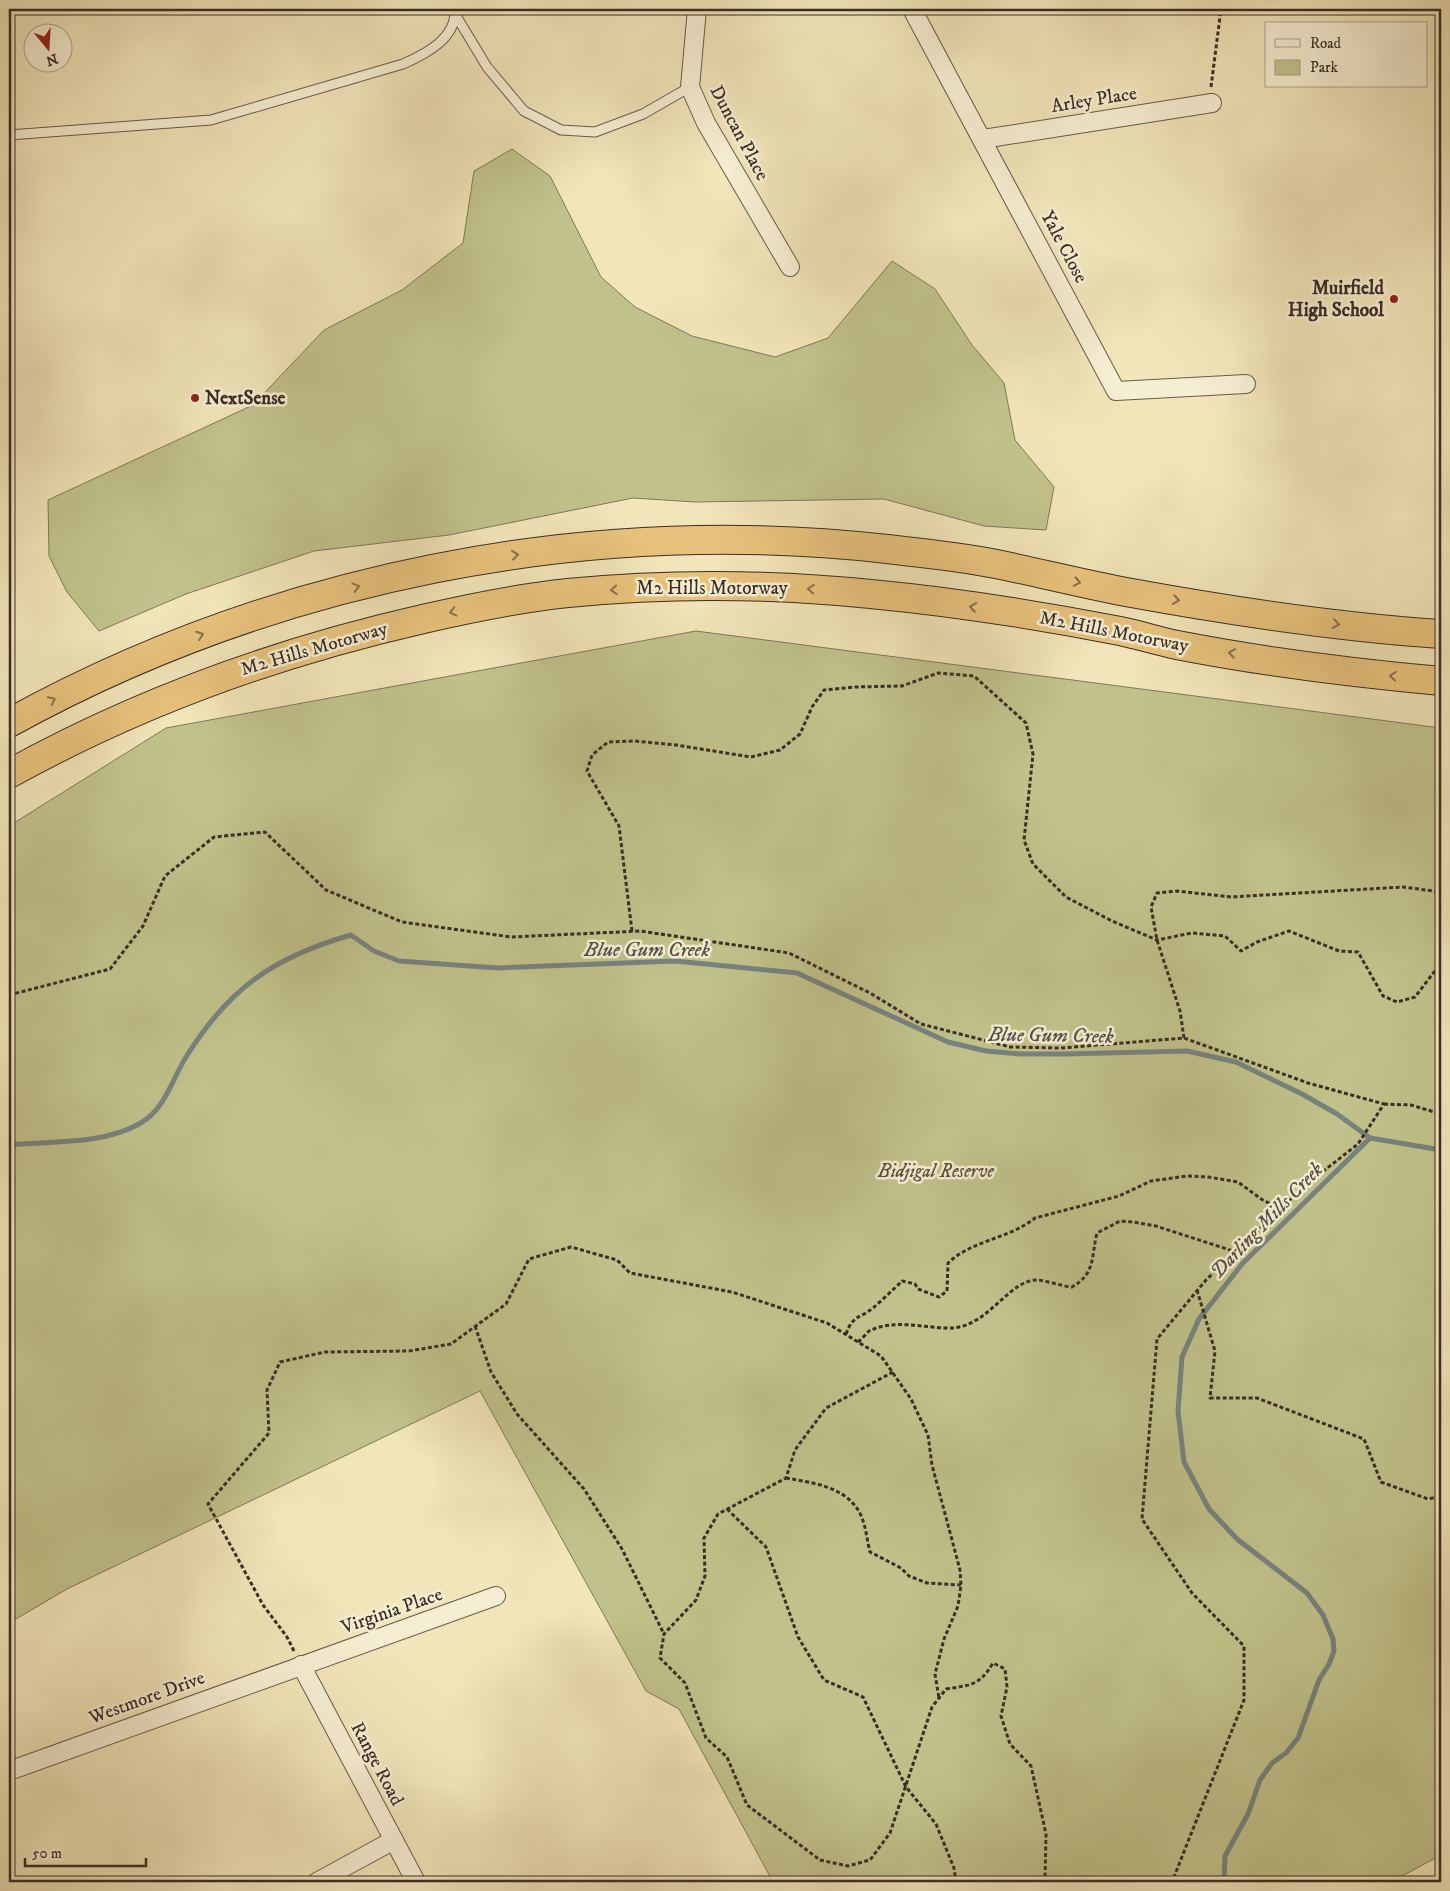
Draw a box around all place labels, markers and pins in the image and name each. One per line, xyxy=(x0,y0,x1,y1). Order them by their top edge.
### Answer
place label: Muirfield High School xyxy=(1288,277,1385,322)
marker: Muirfield High School xyxy=(1388,293,1400,305)
place label: NextSense xyxy=(205,387,286,410)
marker: NextSense xyxy=(189,392,201,404)

